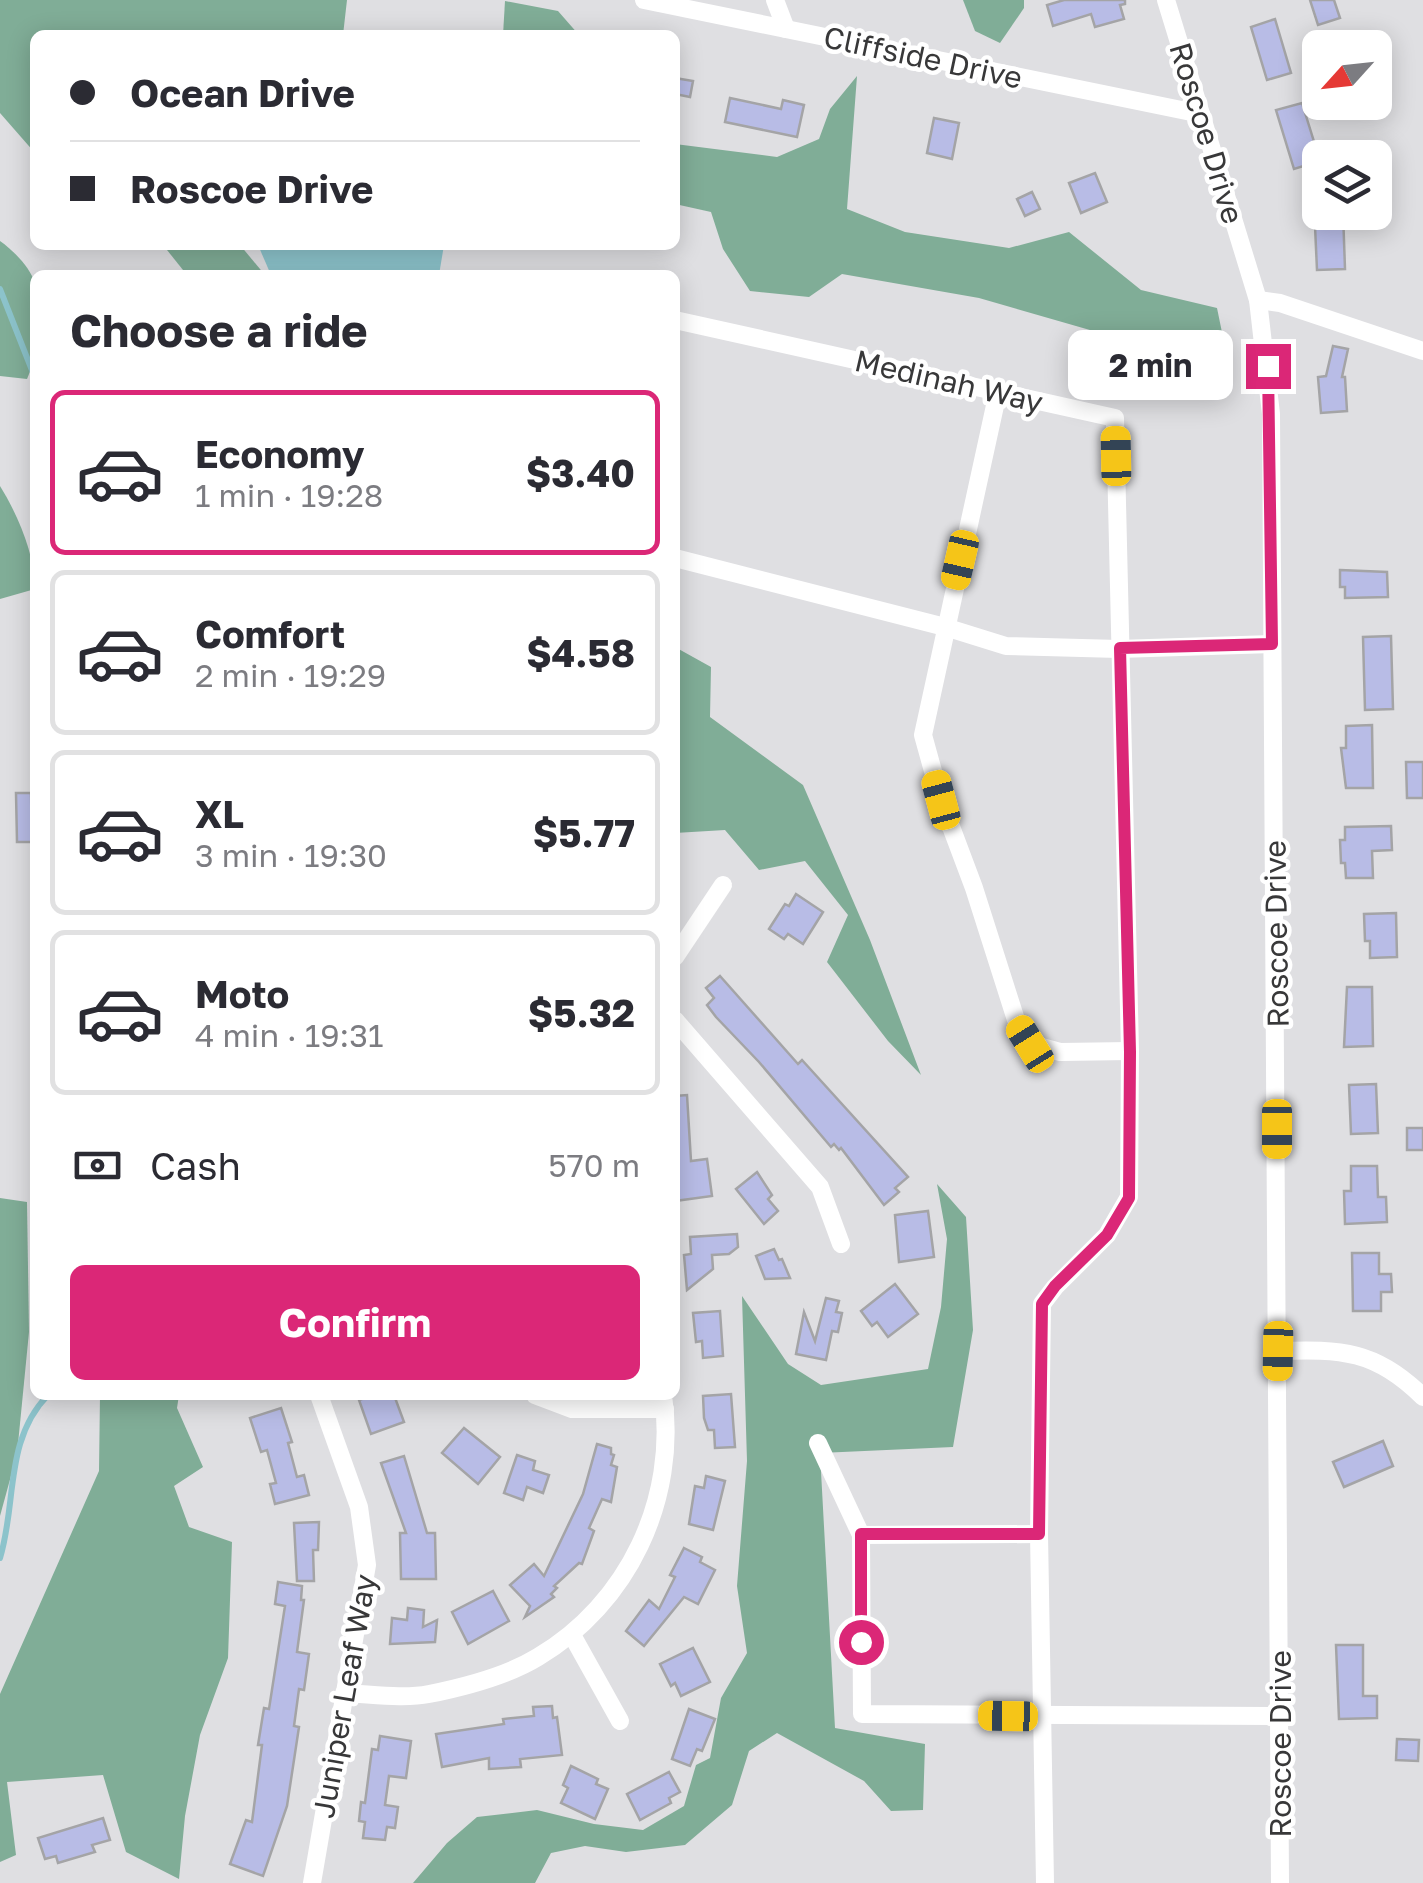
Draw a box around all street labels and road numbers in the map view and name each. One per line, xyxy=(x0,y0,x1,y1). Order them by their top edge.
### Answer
street label: Cliffside Drive xyxy=(821,18,1025,96)
street label: Roscoe Drive xyxy=(1162,38,1252,228)
street label: Medinah Way xyxy=(852,342,1047,420)
street label: Roscoe Drive xyxy=(1256,840,1296,1028)
street label: Juniper Leaf Way xyxy=(305,1571,383,1821)
street label: Roscoe Drive xyxy=(1262,1650,1298,1838)

